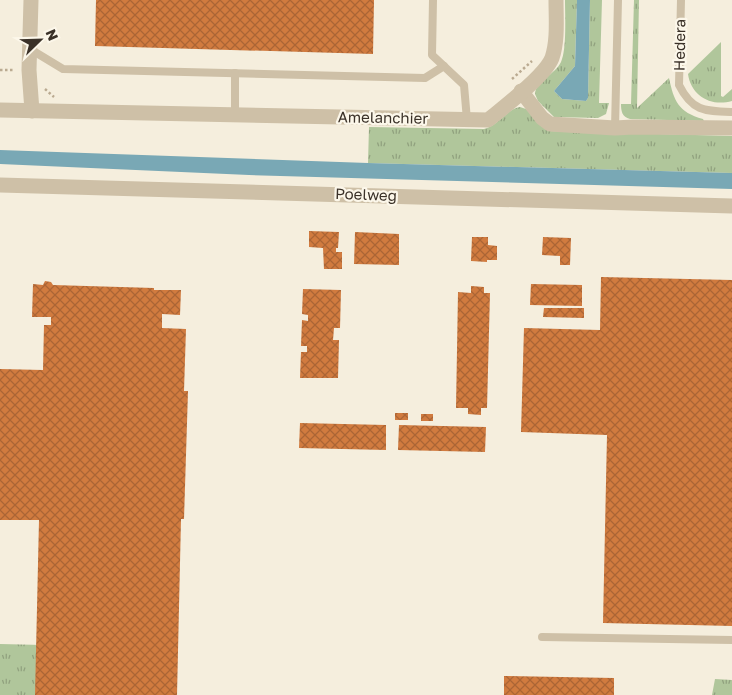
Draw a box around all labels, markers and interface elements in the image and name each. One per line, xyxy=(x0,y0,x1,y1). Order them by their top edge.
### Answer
north arrow xyxy=(15,15,65,65)
street label: Hedera xyxy=(670,19,688,71)
text: N xyxy=(43,27,62,43)
street label: Amelanchier xyxy=(338,107,429,127)
street label: Poelweg xyxy=(335,184,397,204)

